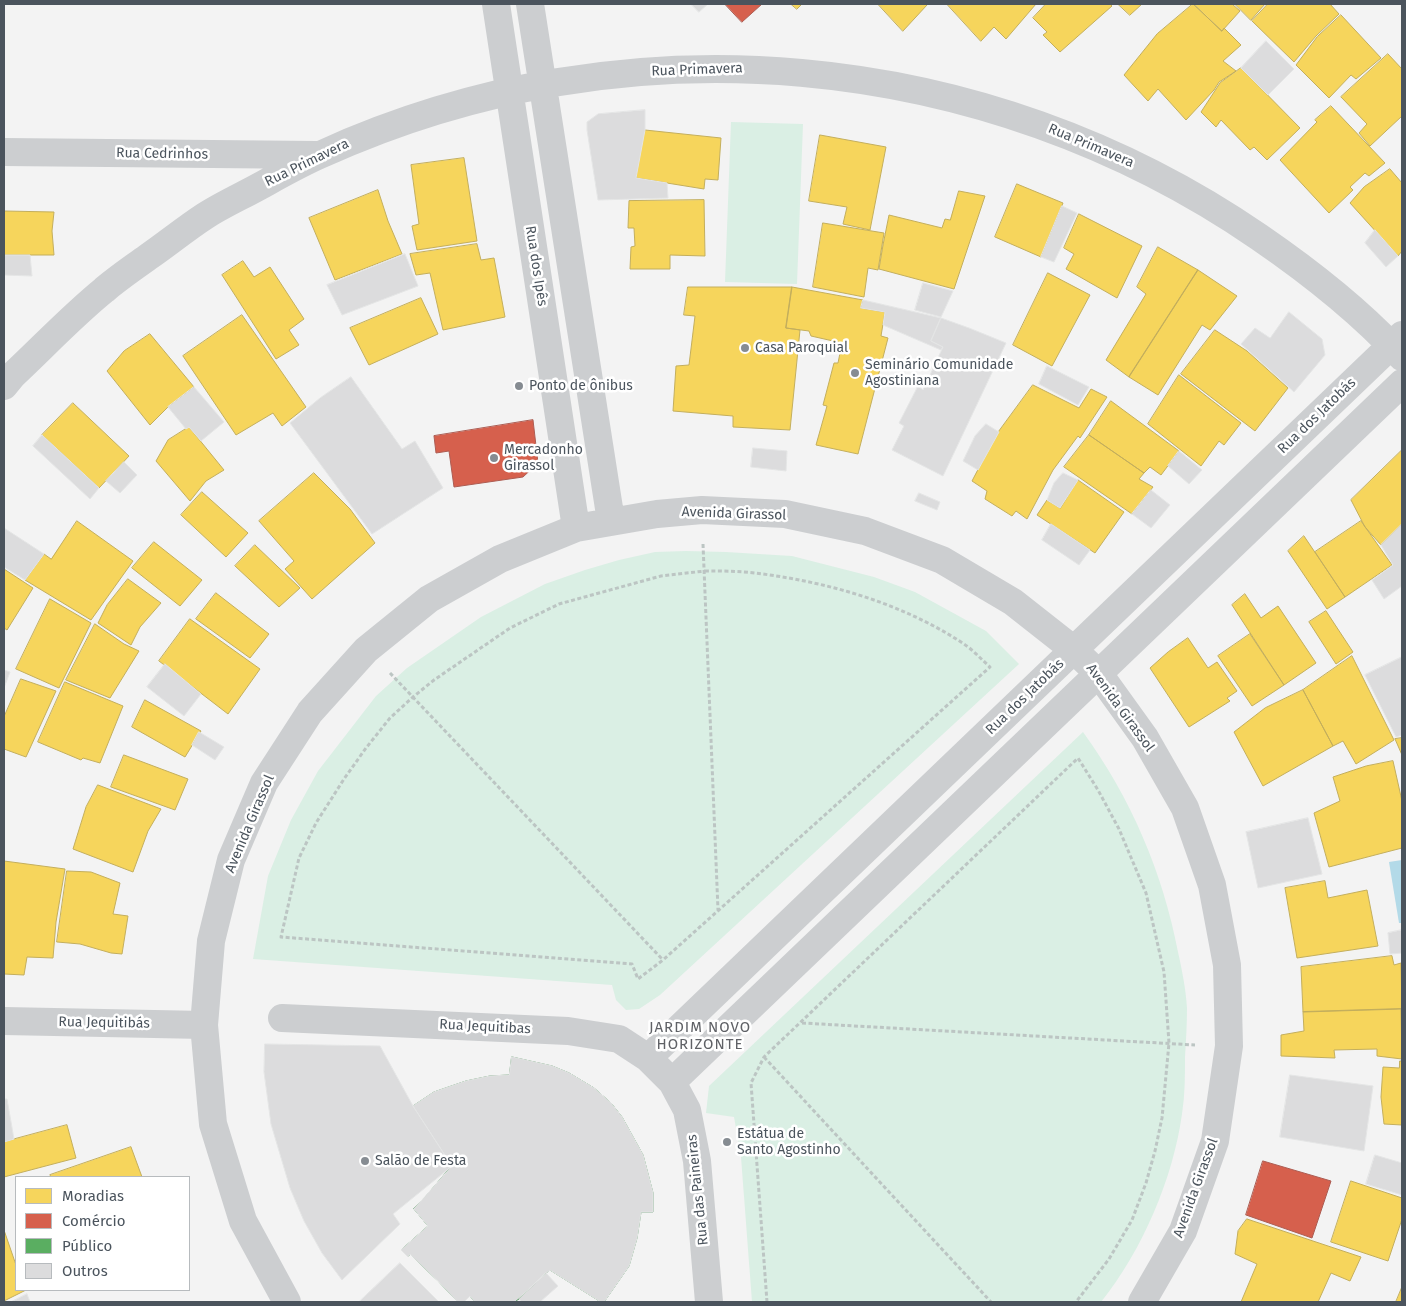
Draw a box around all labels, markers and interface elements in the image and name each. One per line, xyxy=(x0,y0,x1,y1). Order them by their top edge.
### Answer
street label: Rua Primavera xyxy=(651,60,743,80)
street label: Rua Primavera xyxy=(1046,120,1136,172)
street label: Rua Primavera xyxy=(262,135,352,191)
street label: Rua Cedrinhos xyxy=(116,145,208,163)
street label: Rua dos Ipês xyxy=(521,225,551,307)
place label: Casa Paroquial xyxy=(755,340,848,356)
marker: Casa Paroquial xyxy=(739,342,751,354)
place label: Seminário Comunidade Agostiniana xyxy=(865,357,1013,390)
marker: Seminário Comunidade Agostiniana xyxy=(849,367,861,379)
street label: Rua dos Jatobás xyxy=(1275,375,1359,457)
place label: Ponto de ônibus xyxy=(529,378,633,394)
marker: Ponto de ônibus xyxy=(513,380,525,392)
place label: Mercadonho Girassol xyxy=(504,442,583,474)
marker: Mercadonho Girassol xyxy=(488,452,500,464)
street label: Avenida Girassol xyxy=(681,504,787,524)
street label: Rua dos Jatobás xyxy=(983,656,1067,738)
street label: Avenida Girassol xyxy=(1082,661,1158,755)
street label: Avenida Girassol xyxy=(222,773,278,875)
street label: Rua Jequitibás xyxy=(58,1014,150,1032)
street label: Rua Jequitibas xyxy=(439,1016,531,1038)
district label: JARDIM NOVO HORIZONTE xyxy=(648,1019,752,1054)
place label: Estátua de Santo Agostinho xyxy=(737,1126,841,1158)
street label: Rua das Paineiras xyxy=(684,1134,712,1246)
marker: Estátua de Santo Agostinho xyxy=(721,1136,733,1148)
street label: Avenida Girassol xyxy=(1170,1136,1222,1240)
place label: Salão de Festa xyxy=(375,1153,466,1169)
marker: Salão de Festa xyxy=(359,1155,371,1167)
legend xyxy=(15,1176,190,1291)
text: Moradias xyxy=(62,1187,124,1205)
text: Comércio xyxy=(62,1212,125,1230)
text: Público xyxy=(62,1237,112,1255)
text: Outros xyxy=(62,1262,108,1280)

